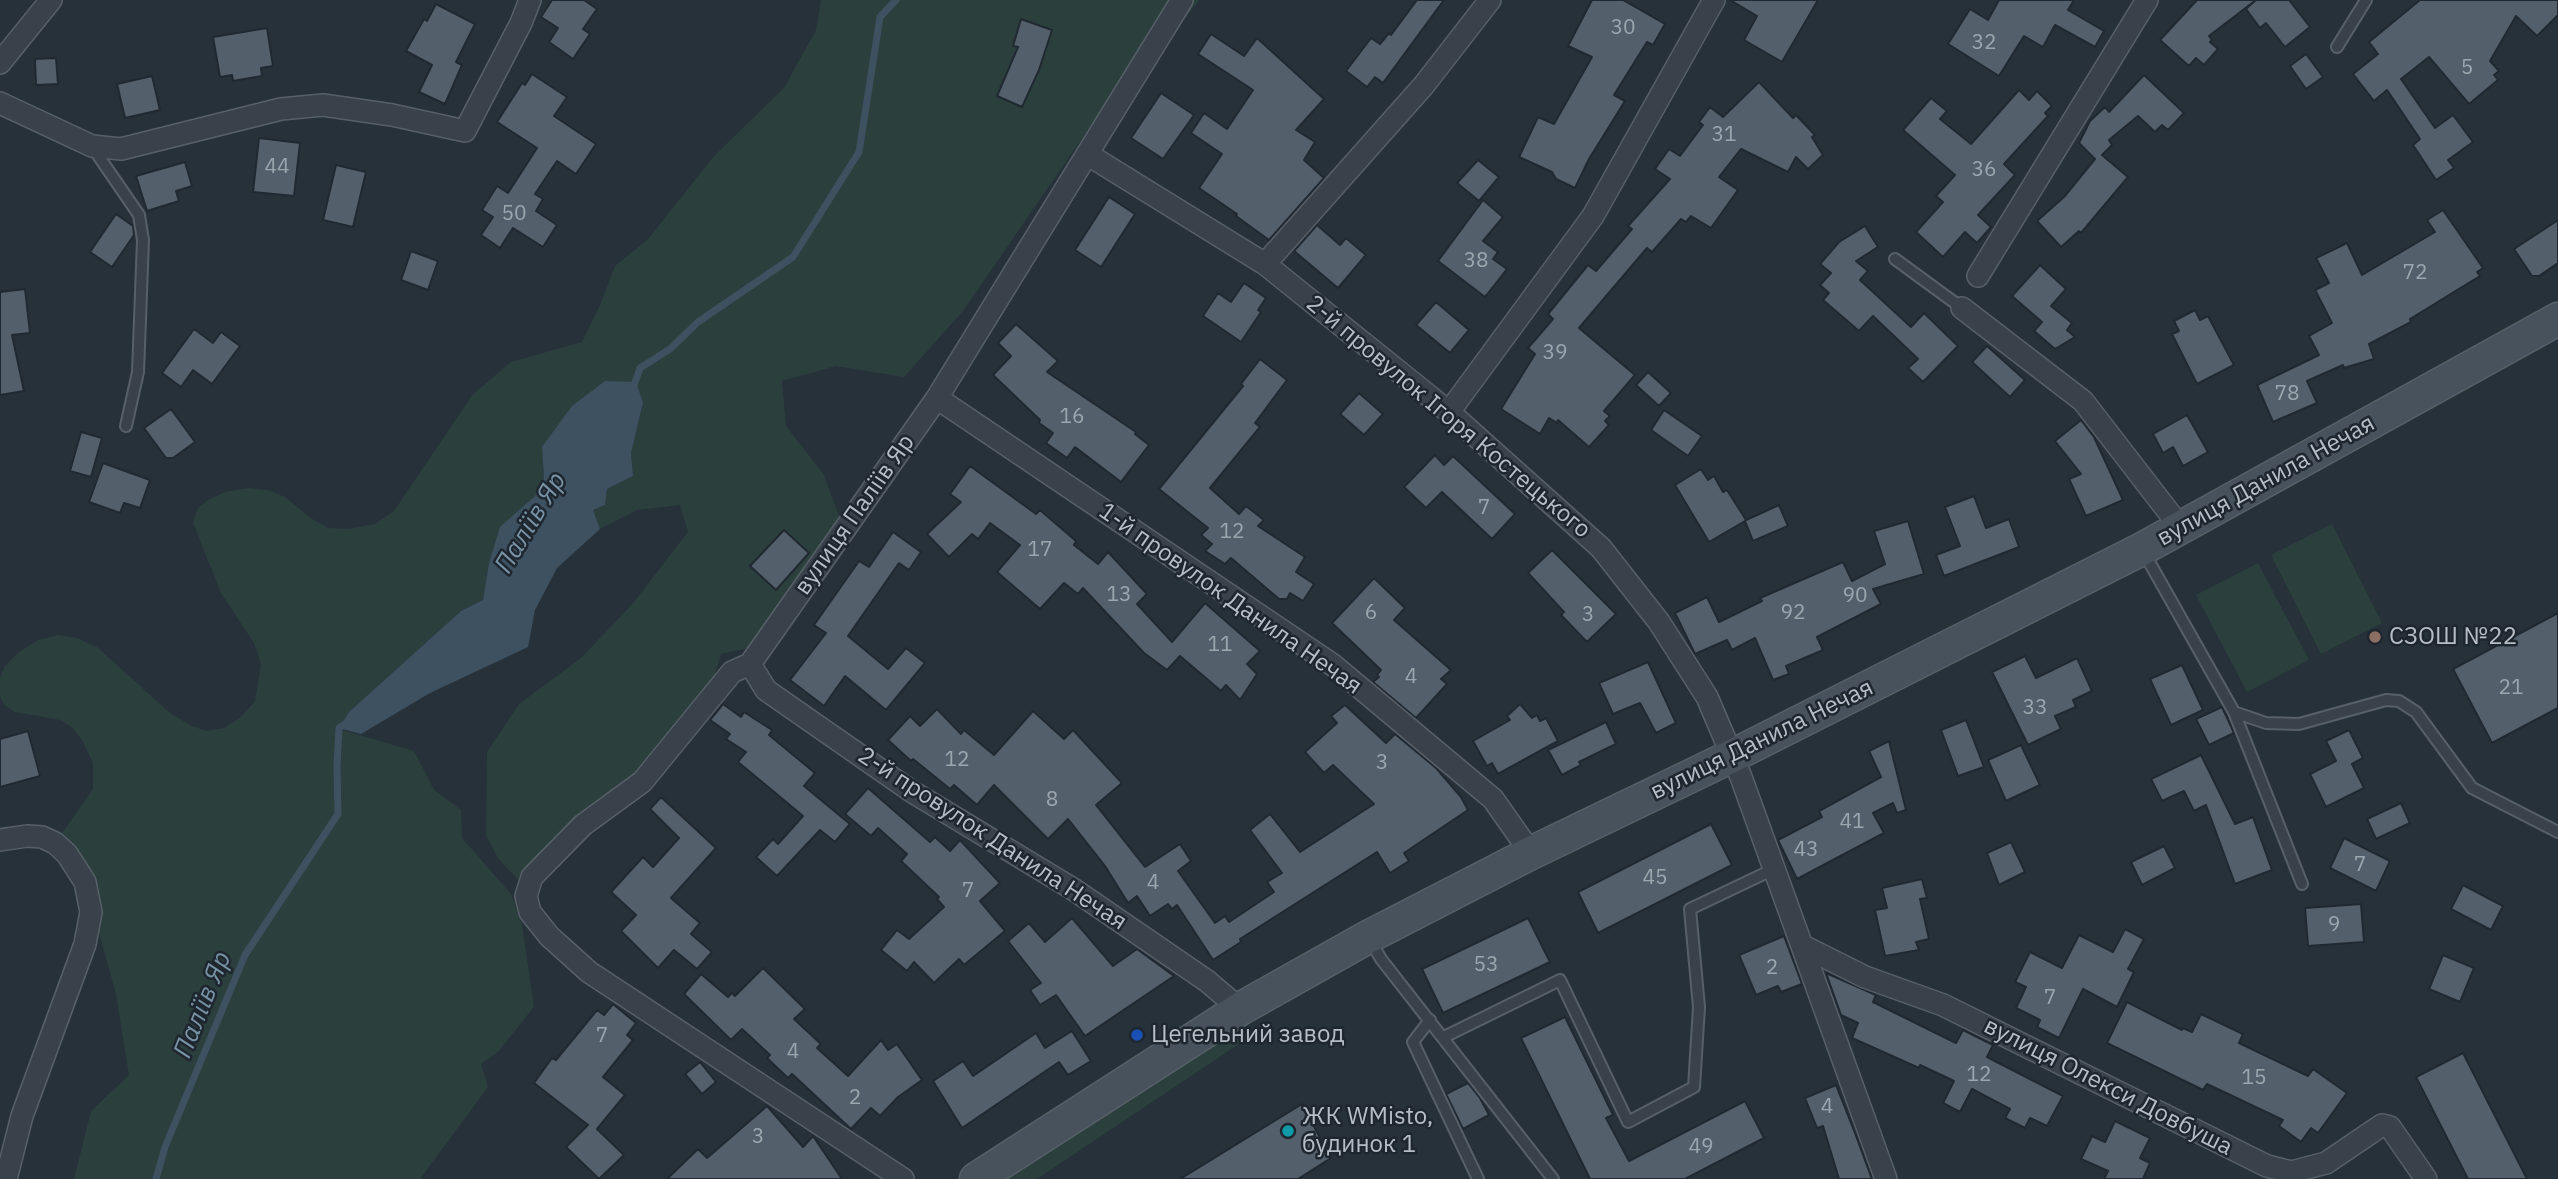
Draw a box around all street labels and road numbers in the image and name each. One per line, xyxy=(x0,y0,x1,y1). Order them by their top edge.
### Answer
street label: 2-й провулок Ігоря Костецького xyxy=(1300,289,1596,545)
street label: вулиця Данила Нечая xyxy=(2152,409,2380,553)
street label: вулиця Паліїв Яр xyxy=(789,429,921,601)
street label: 1-й провулок Данила Нечая xyxy=(1093,497,1367,701)
street label: вулиця Данила Нечая xyxy=(1646,673,1878,807)
street label: 2-й провулок Данила Нечая xyxy=(852,741,1132,937)
street label: вулиця Олекси Довбуша xyxy=(1979,1012,2237,1162)

